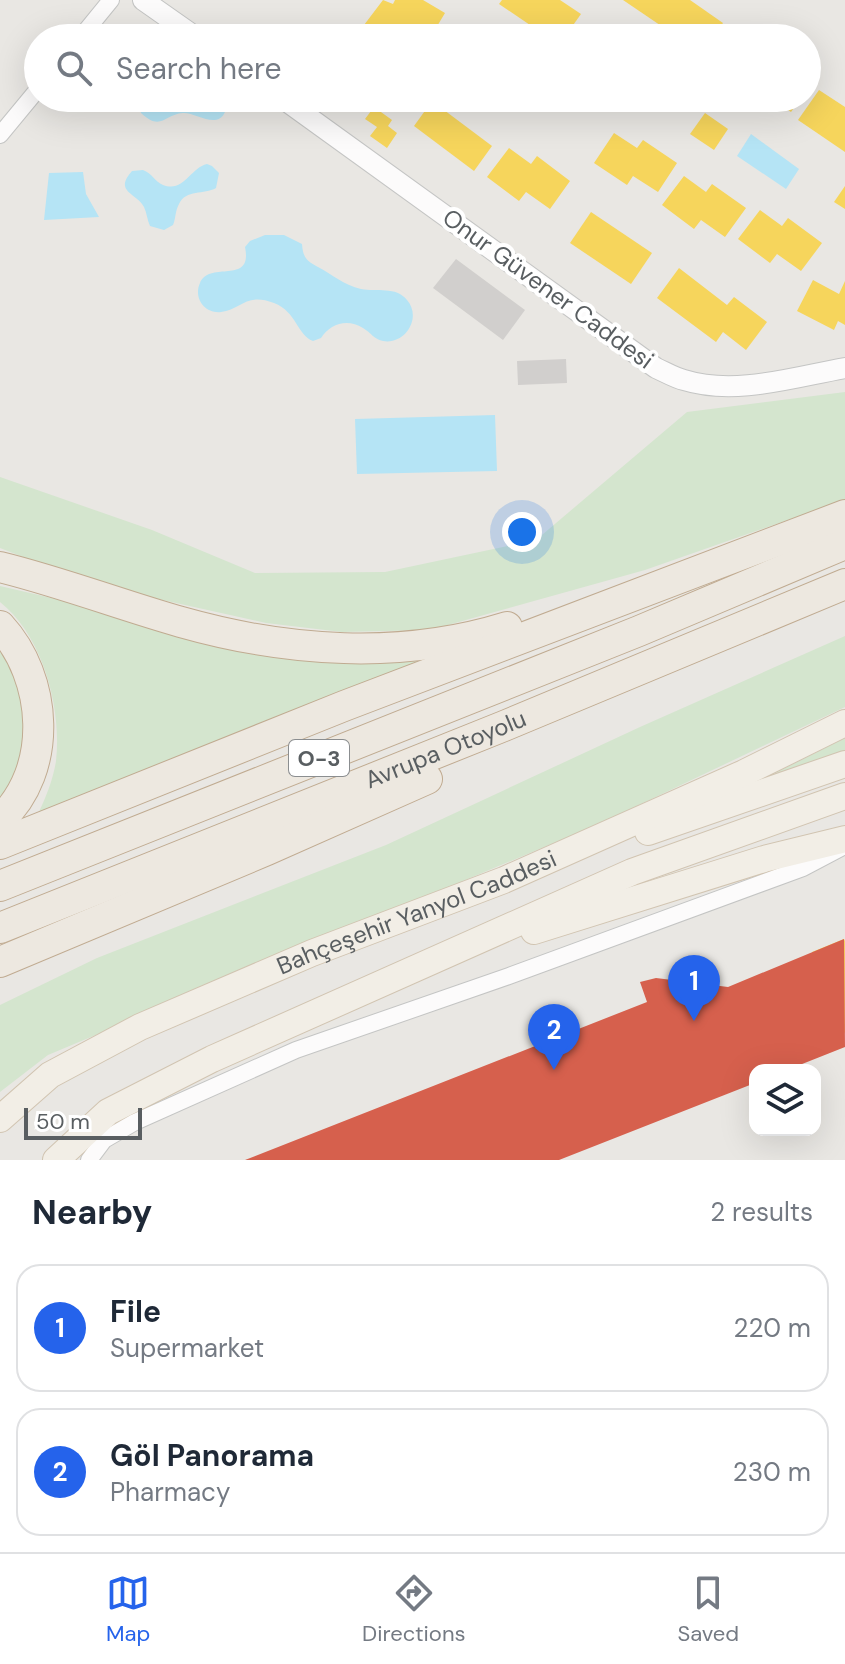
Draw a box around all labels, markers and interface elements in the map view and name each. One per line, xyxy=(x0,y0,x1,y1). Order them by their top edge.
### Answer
search box xyxy=(24,24,821,112)
icon: search xyxy=(52,46,96,90)
text: Search here xyxy=(116,49,282,88)
street label: Onur Güvener Caddesi xyxy=(437,202,660,376)
your location xyxy=(502,512,542,552)
street label: Avrupa Otoyolu xyxy=(360,703,531,795)
road number: O-3 xyxy=(289,740,349,776)
street label: Bahçeşehir Yanyol Caddesi xyxy=(272,843,561,981)
pin: 1 xyxy=(668,955,720,1021)
pin: 2 xyxy=(528,1004,580,1070)
map controls xyxy=(749,1064,821,1136)
button: layers xyxy=(749,1064,821,1136)
scale bar xyxy=(24,1104,142,1140)
text: 50 m xyxy=(36,1107,90,1136)
text: Nearby xyxy=(32,1190,152,1235)
text: 2 results xyxy=(710,1195,813,1229)
text: File xyxy=(110,1292,161,1331)
text: 1 xyxy=(55,1311,65,1345)
text: 220 m xyxy=(733,1311,811,1345)
text: Supermarket xyxy=(110,1331,264,1365)
text: Göl Panorama xyxy=(110,1436,314,1475)
text: 2 xyxy=(52,1455,68,1489)
text: 230 m xyxy=(733,1455,811,1489)
text: Pharmacy xyxy=(110,1475,230,1509)
tab: Map xyxy=(106,1571,150,1648)
tab: Directions xyxy=(362,1571,466,1648)
tab: Saved xyxy=(677,1571,739,1648)

